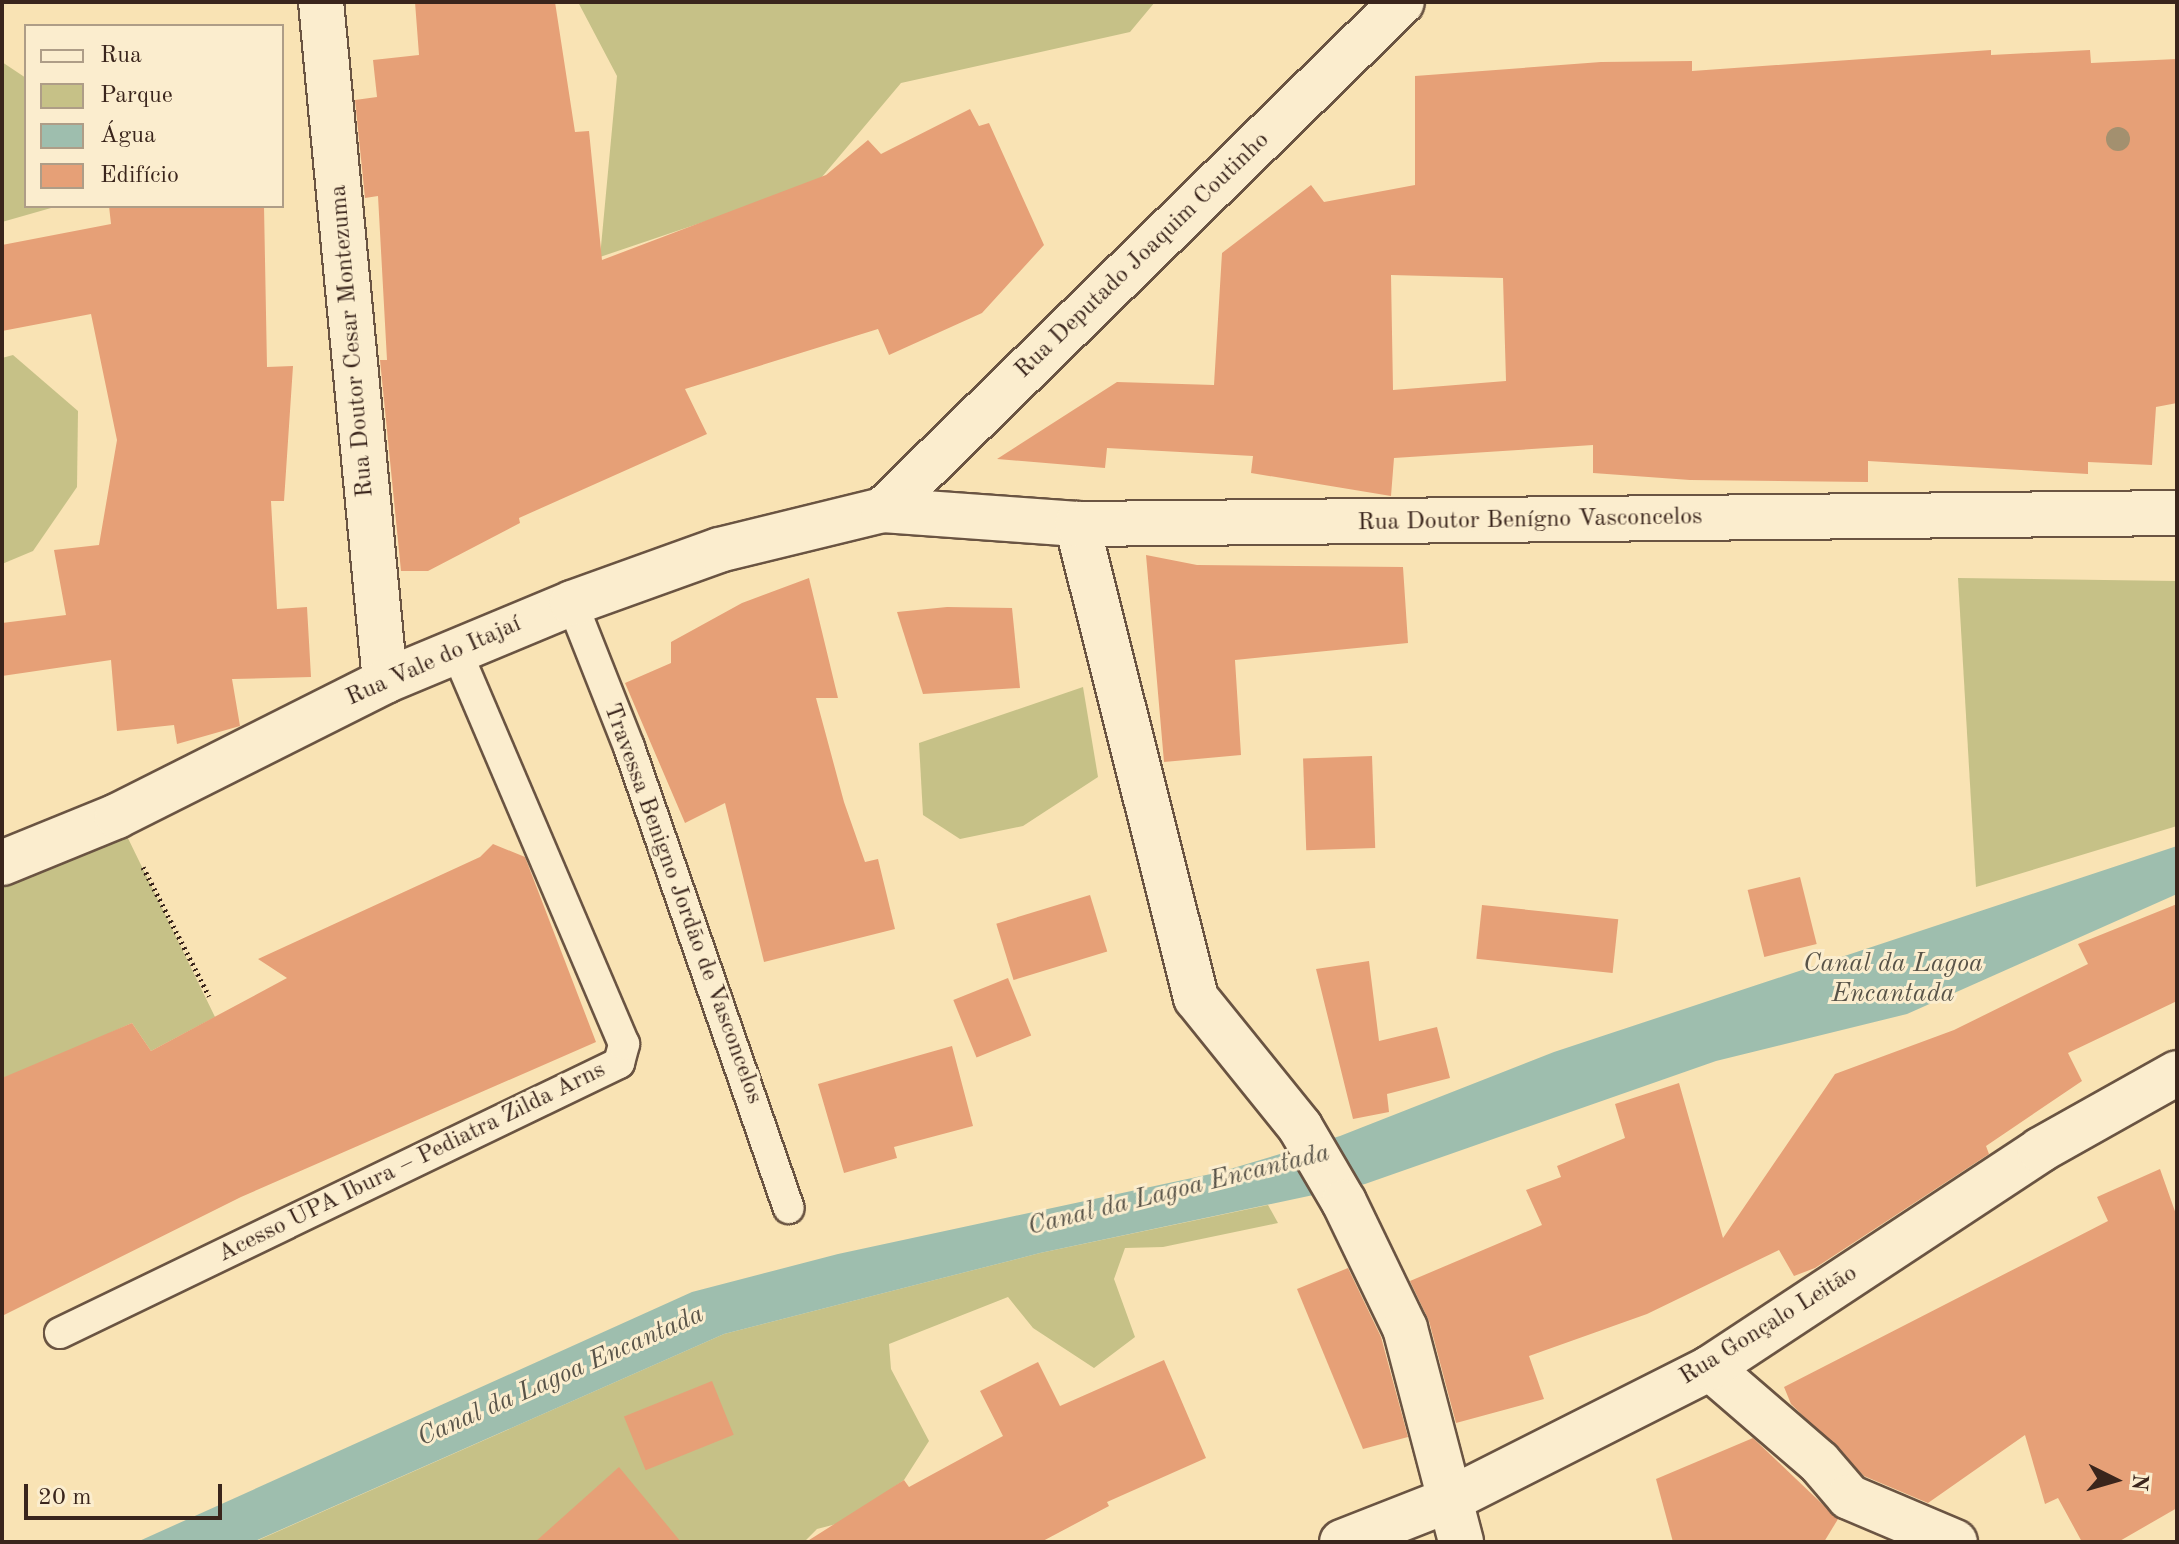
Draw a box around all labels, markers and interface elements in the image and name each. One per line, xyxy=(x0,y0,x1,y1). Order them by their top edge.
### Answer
legend xyxy=(24,24,284,208)
text: Rua xyxy=(100,44,142,68)
text: Parque xyxy=(100,84,173,108)
text: Água xyxy=(100,124,156,148)
street label: Rua Deputado Joaquim Coutinho xyxy=(1010,127,1276,385)
text: Edifício xyxy=(100,164,179,188)
street label: Rua Doutor Cesar Montezuma xyxy=(325,184,381,498)
street label: Rua Doutor Benígno Vasconcelos xyxy=(1357,504,1703,538)
street label: Rua Vale do Itajaí xyxy=(342,611,526,713)
street label: Travessa Benigno Jordão de Vasconcelos xyxy=(596,700,768,1108)
water label: Canal da Lagoa Encantada xyxy=(1803,949,1983,1010)
street label: Acesso UPA Ibura – Pediatra Zilda Arns xyxy=(214,1056,610,1270)
water label: Canal da Lagoa Encantada xyxy=(1025,1138,1333,1244)
street label: Rua Gonçalo Leitão xyxy=(1675,1260,1863,1392)
water label: Canal da Lagoa Encantada xyxy=(413,1300,709,1454)
north arrow xyxy=(2075,1440,2155,1520)
scale bar xyxy=(28,1468,226,1518)
text: N xyxy=(2127,1473,2151,1491)
text: 20 m xyxy=(38,1486,92,1510)

